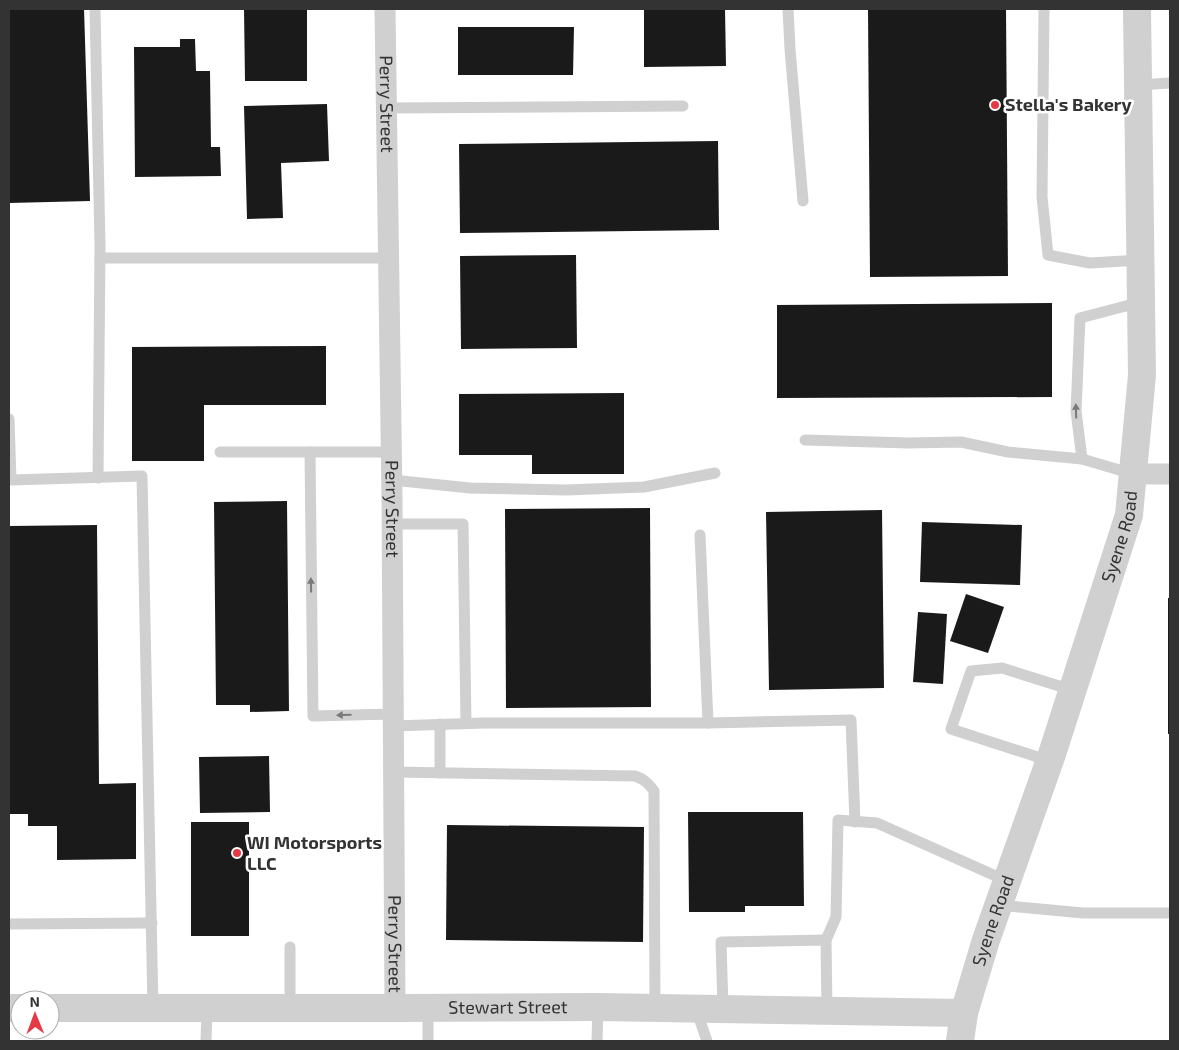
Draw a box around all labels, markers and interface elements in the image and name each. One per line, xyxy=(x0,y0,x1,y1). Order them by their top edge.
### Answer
street label: Perry Street xyxy=(376,55,399,153)
place label: Stella's Bakery xyxy=(1005,93,1132,115)
marker: Stella's Bakery xyxy=(989,99,1001,111)
one-way arrow xyxy=(1072,402,1080,418)
street label: Perry Street xyxy=(381,460,404,558)
street label: Syene Road xyxy=(1096,490,1141,585)
one-way arrow xyxy=(307,577,315,593)
one-way arrow xyxy=(336,712,352,720)
place label: WI Motorsports LLC xyxy=(247,831,382,874)
marker: WI Motorsports LLC xyxy=(231,847,243,859)
street label: Syene Road xyxy=(967,872,1018,969)
street label: Perry Street xyxy=(384,895,407,993)
north arrow xyxy=(10,990,60,1040)
text: N xyxy=(30,993,40,1010)
street label: Stewart Street xyxy=(448,995,568,1018)

